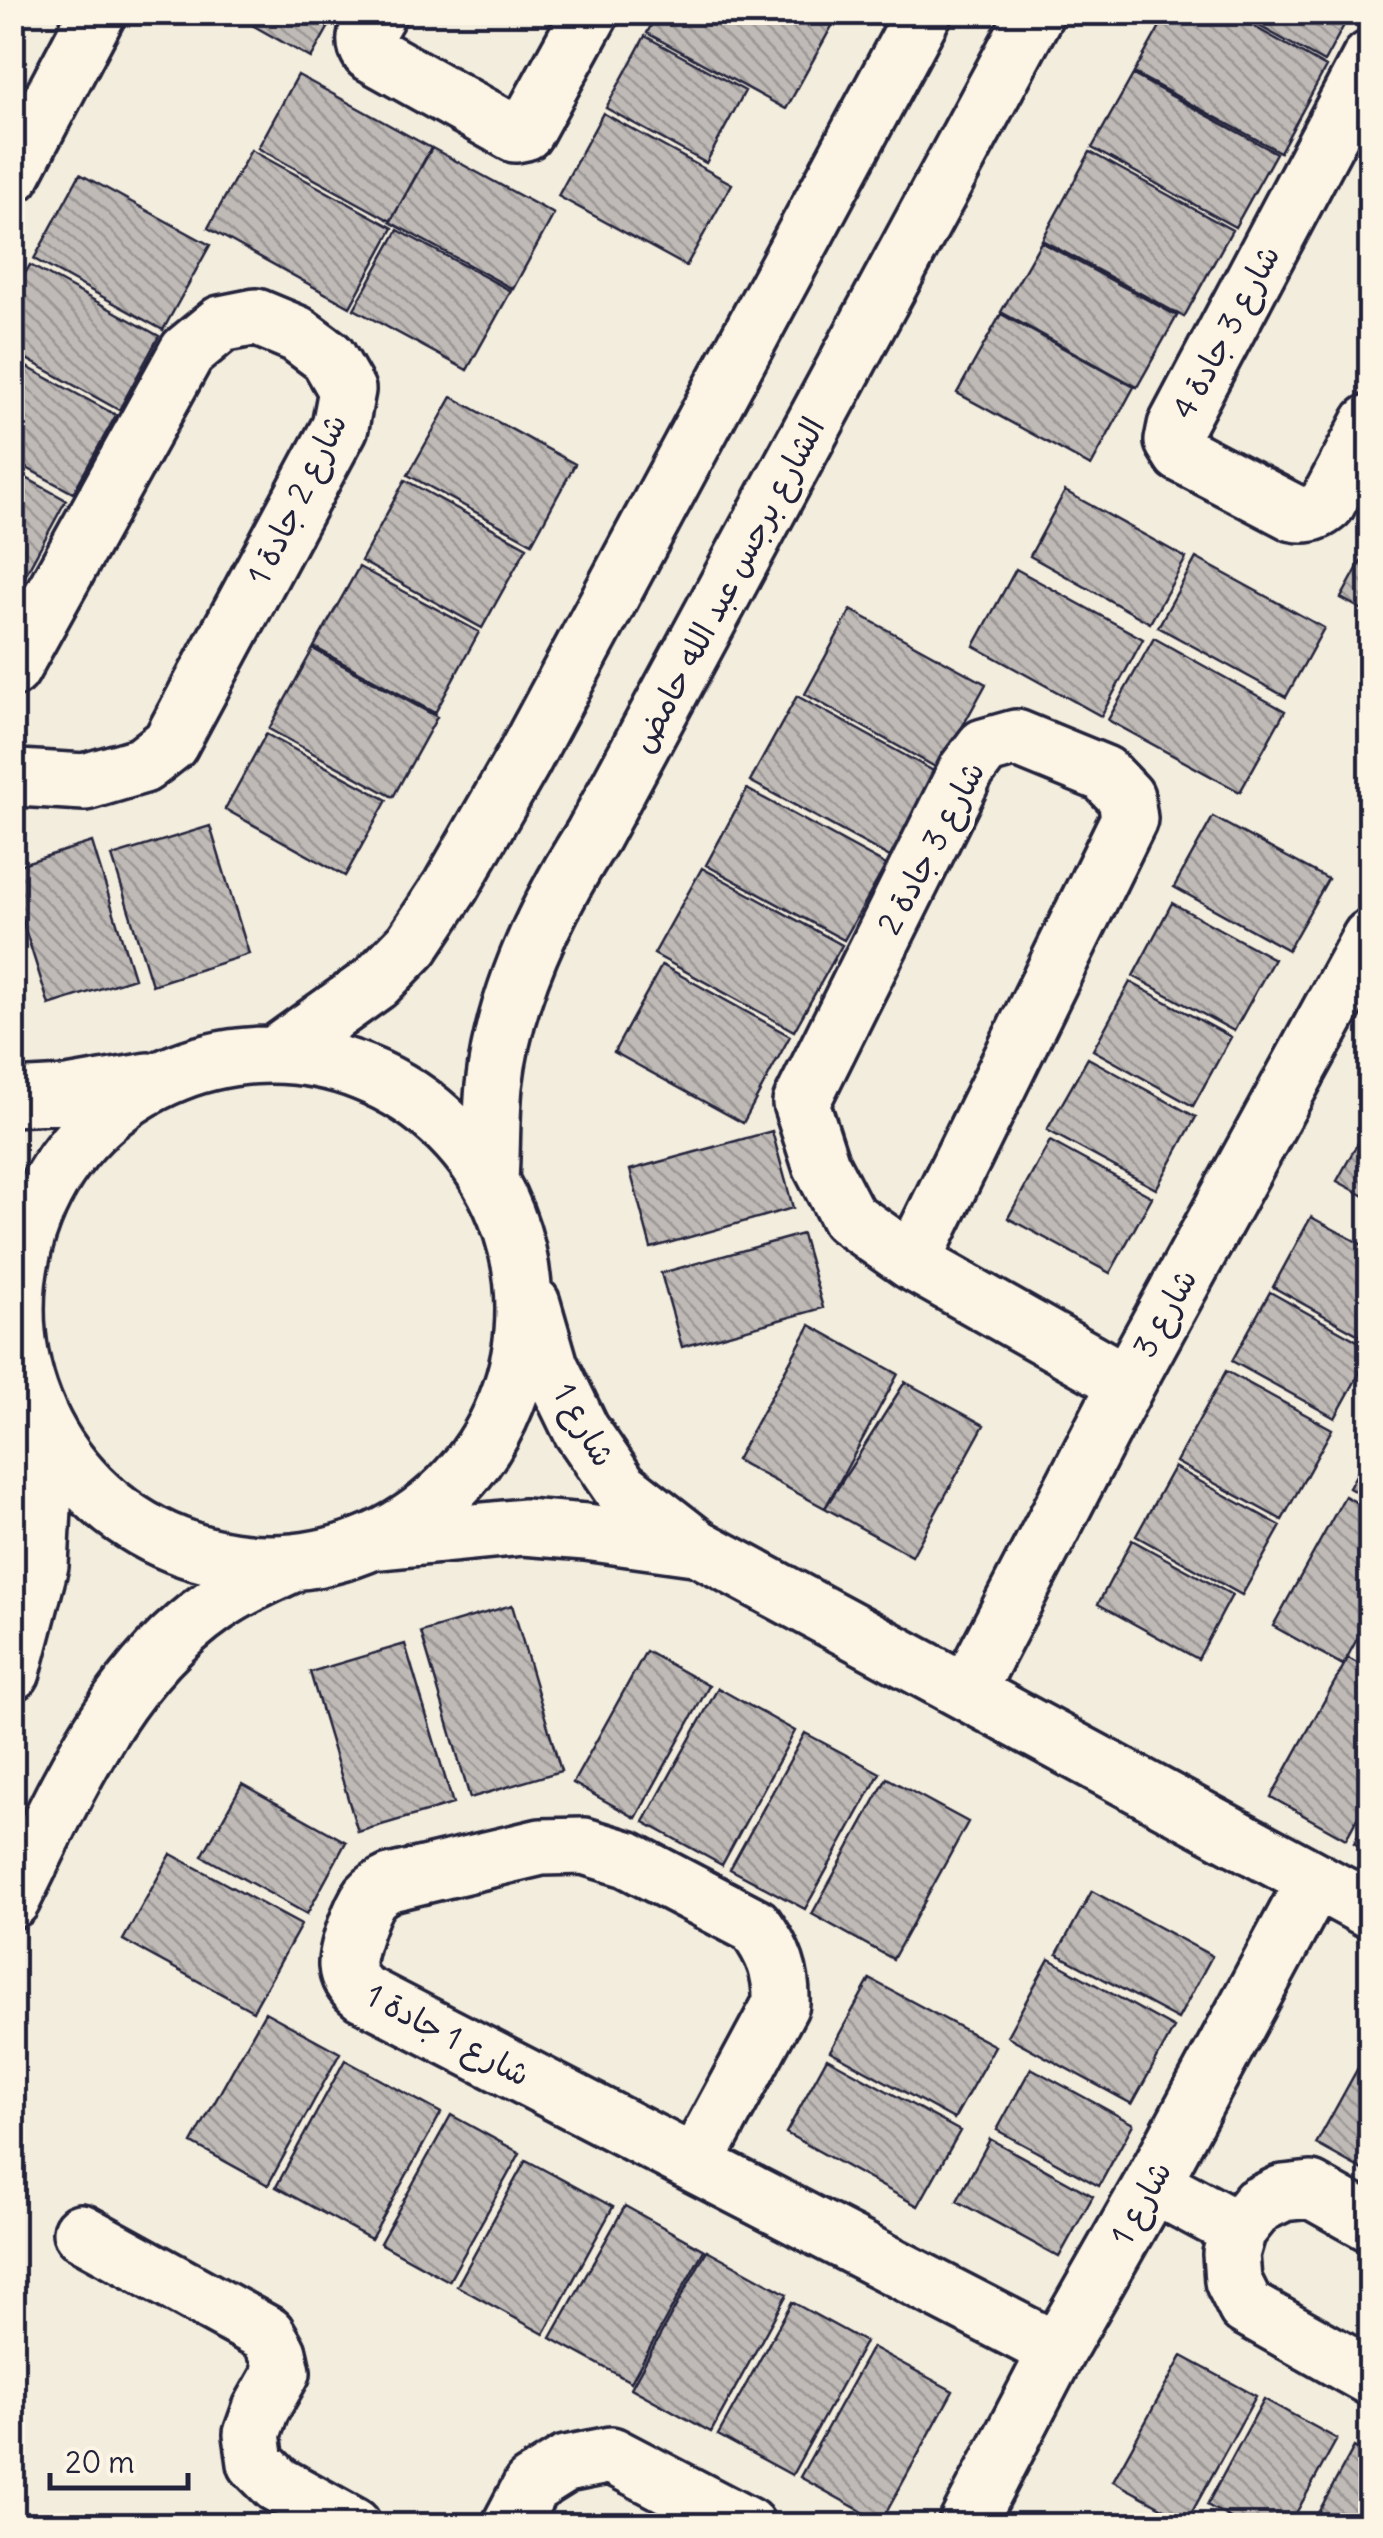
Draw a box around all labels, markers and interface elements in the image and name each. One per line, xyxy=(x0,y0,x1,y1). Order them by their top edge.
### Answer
street label: شارع 3 جادة 4 xyxy=(1163,238,1291,427)
street label: شارع 2 جادة 1 xyxy=(238,407,358,592)
street label: الشارع برجس عبد الله حامض xyxy=(622,410,835,760)
street label: شارع 3 جادة 2 xyxy=(868,754,996,943)
street label: شارع 3 xyxy=(1124,1261,1208,1366)
street label: شارع 1 xyxy=(542,1376,625,1475)
street label: شارع 1 جادة 1 xyxy=(358,1974,537,2098)
street label: شارع 1 xyxy=(1101,2154,1183,2253)
scale bar xyxy=(50,2428,188,2490)
text: 20 m xyxy=(65,2443,135,2481)

